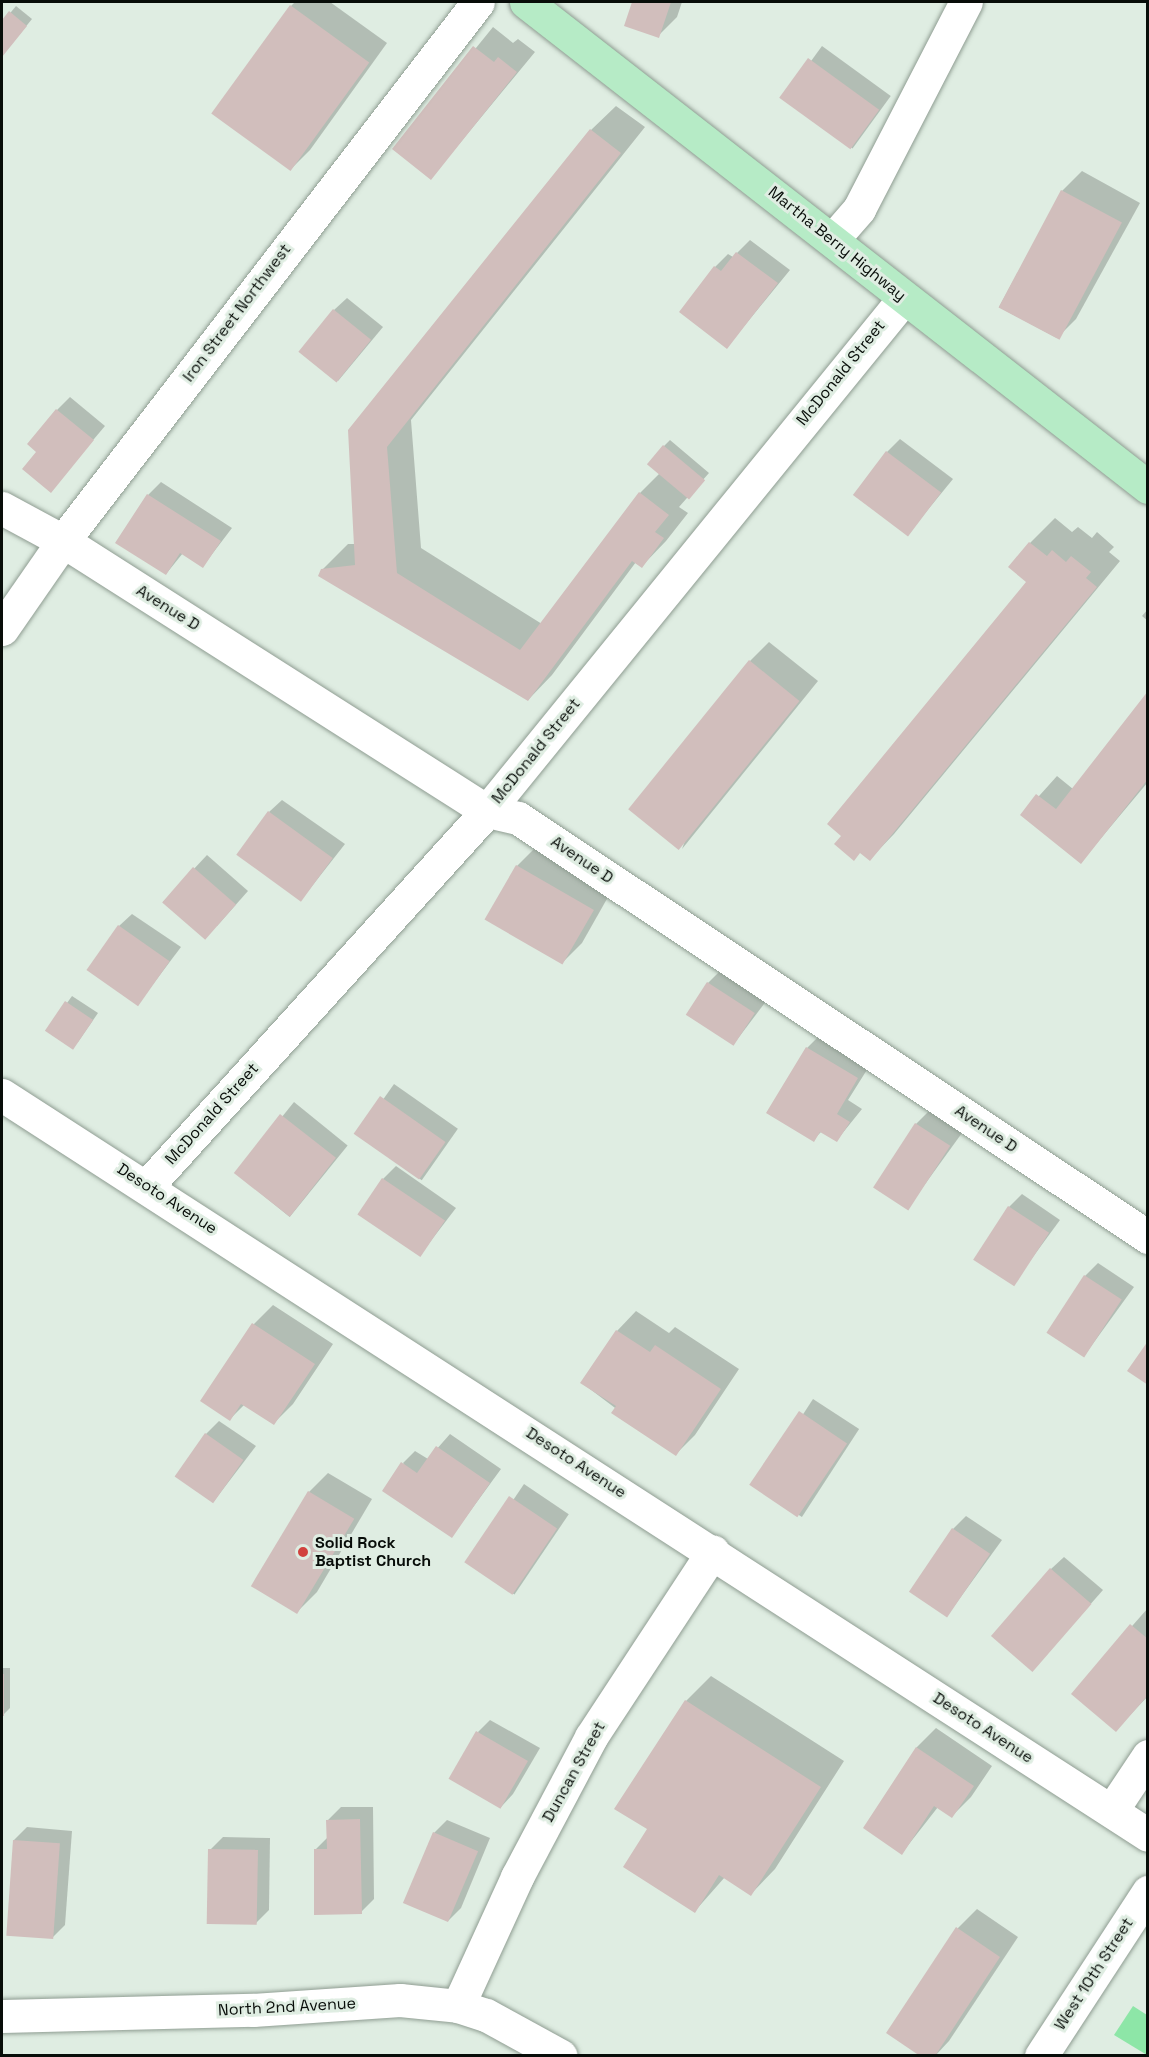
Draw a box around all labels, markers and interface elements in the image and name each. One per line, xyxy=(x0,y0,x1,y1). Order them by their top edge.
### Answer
street label: Martha Berry Highway xyxy=(764,183,910,305)
street label: Iron Street Northwest xyxy=(179,240,295,386)
street label: McDonald Street xyxy=(793,316,889,430)
street label: Avenue D xyxy=(133,581,203,635)
street label: McDonald Street xyxy=(488,694,584,808)
street label: Avenue D xyxy=(547,832,617,888)
street label: McDonald Street xyxy=(161,1059,263,1169)
street label: Avenue D xyxy=(951,1101,1021,1157)
street label: Desoto Avenue xyxy=(113,1159,221,1239)
street label: Desoto Avenue xyxy=(522,1423,630,1503)
place label: Solid Rock Baptist Church xyxy=(315,1533,431,1571)
marker: Solid Rock Baptist Church xyxy=(296,1545,310,1559)
street label: Desoto Avenue xyxy=(929,1688,1037,1768)
street label: Duncan Street xyxy=(539,1718,609,1826)
street label: West 10th Street xyxy=(1051,1914,1137,2034)
street label: North 2nd Avenue xyxy=(217,1994,357,2020)

